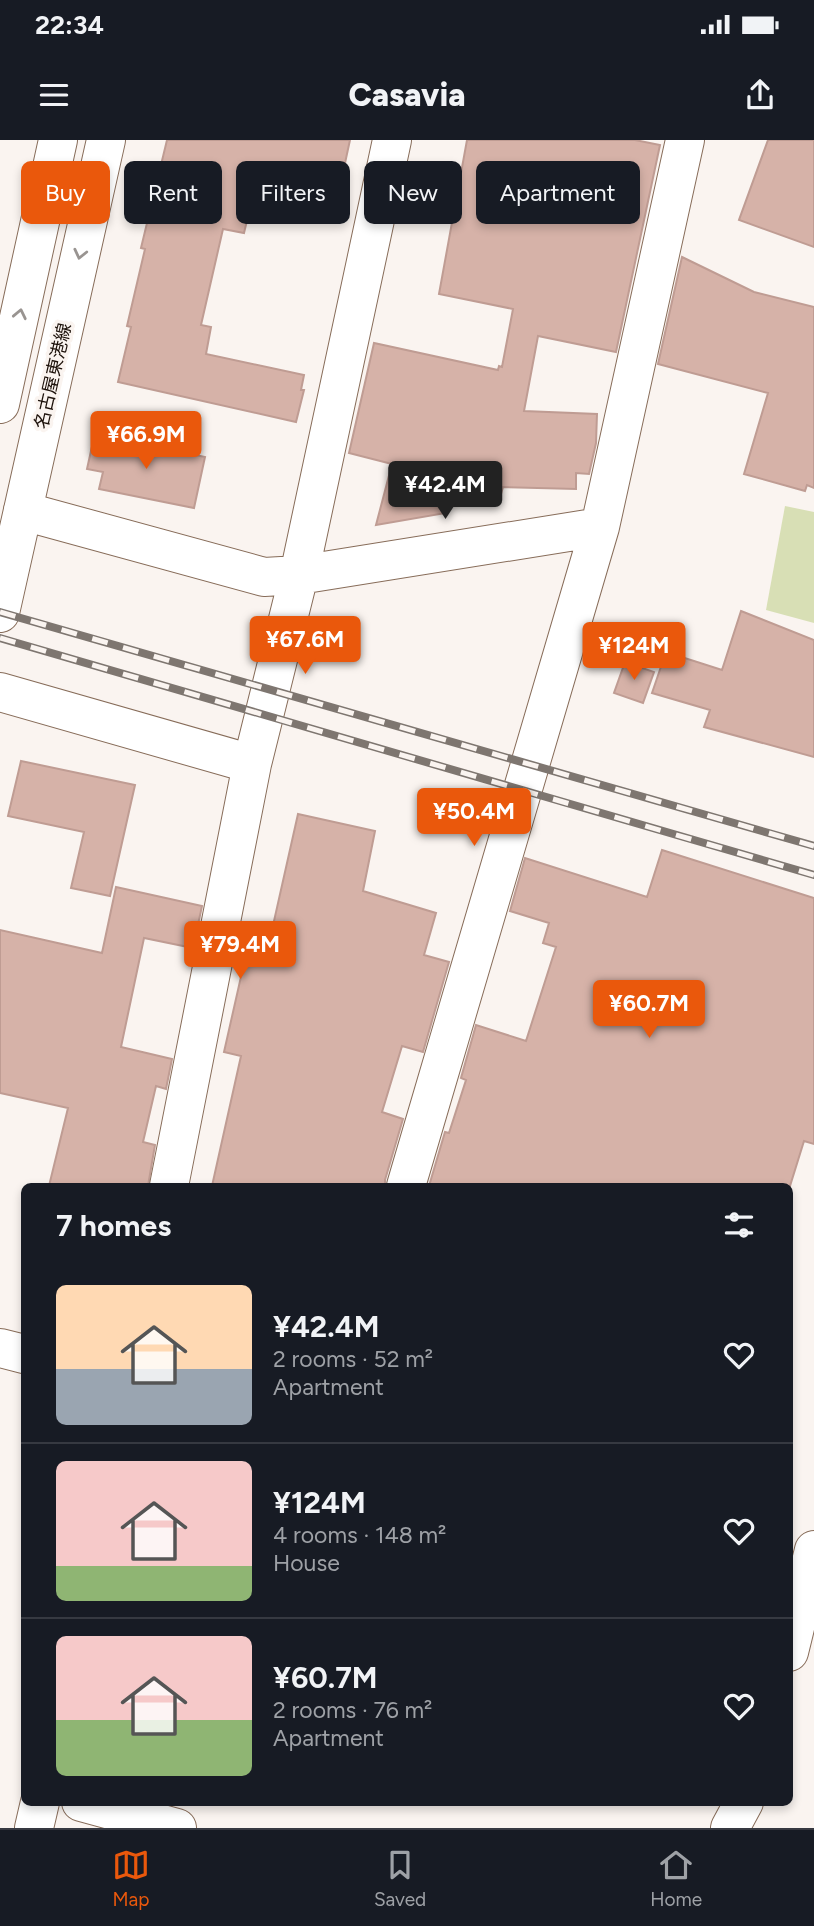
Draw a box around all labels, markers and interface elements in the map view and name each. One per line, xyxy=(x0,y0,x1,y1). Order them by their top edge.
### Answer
text: 22:34 xyxy=(35,9,104,41)
icon: menu xyxy=(35,76,73,114)
text: Casavia xyxy=(348,76,466,114)
icon: share xyxy=(741,76,779,114)
chip: Buy xyxy=(21,161,110,224)
chip: Rent xyxy=(124,161,222,224)
chip: Filters xyxy=(236,161,350,224)
chip: New xyxy=(364,161,462,224)
chip: Apartment xyxy=(476,161,640,224)
one-way arrow xyxy=(74,248,89,260)
one-way arrow xyxy=(11,308,26,320)
street label: 名古屋東港線 xyxy=(30,321,76,431)
pin: ¥66.9M xyxy=(89,412,203,471)
text: ¥66.9M xyxy=(106,420,186,448)
pin: ¥42.4M xyxy=(388,462,502,521)
text: ¥42.4M xyxy=(404,470,486,498)
pin: ¥67.6M xyxy=(248,616,362,676)
pin: ¥124M xyxy=(585,622,683,682)
text: ¥67.6M xyxy=(266,625,344,653)
text: ¥124M xyxy=(598,631,670,659)
pin: ¥50.4M xyxy=(417,788,531,848)
text: ¥50.4M xyxy=(433,797,515,825)
pin: ¥79.4M xyxy=(183,922,297,981)
text: ¥79.4M xyxy=(200,930,280,958)
pin: ¥60.7M xyxy=(592,981,706,1040)
text: ¥60.7M xyxy=(609,989,689,1017)
icon: filters xyxy=(720,1206,758,1244)
text: 7 homes xyxy=(56,1207,171,1244)
text: ¥42.4M xyxy=(273,1308,379,1345)
icon: home xyxy=(112,1313,196,1397)
icon: heart xyxy=(720,1336,758,1374)
text: 2 rooms · 52 m² xyxy=(273,1345,433,1373)
text: Apartment xyxy=(273,1373,384,1401)
text: ¥124M xyxy=(273,1484,366,1521)
icon: home xyxy=(112,1489,196,1573)
icon: heart xyxy=(720,1512,758,1550)
text: 4 rooms · 148 m² xyxy=(273,1521,446,1549)
text: House xyxy=(273,1549,340,1577)
text: ¥60.7M xyxy=(273,1659,378,1696)
icon: home xyxy=(112,1664,196,1748)
icon: heart xyxy=(720,1687,758,1725)
text: 2 rooms · 76 m² xyxy=(273,1696,432,1724)
text: Apartment xyxy=(273,1724,384,1752)
tab: Map xyxy=(112,1846,150,1911)
tab: Saved xyxy=(374,1846,426,1911)
tab: Home xyxy=(650,1846,702,1911)

